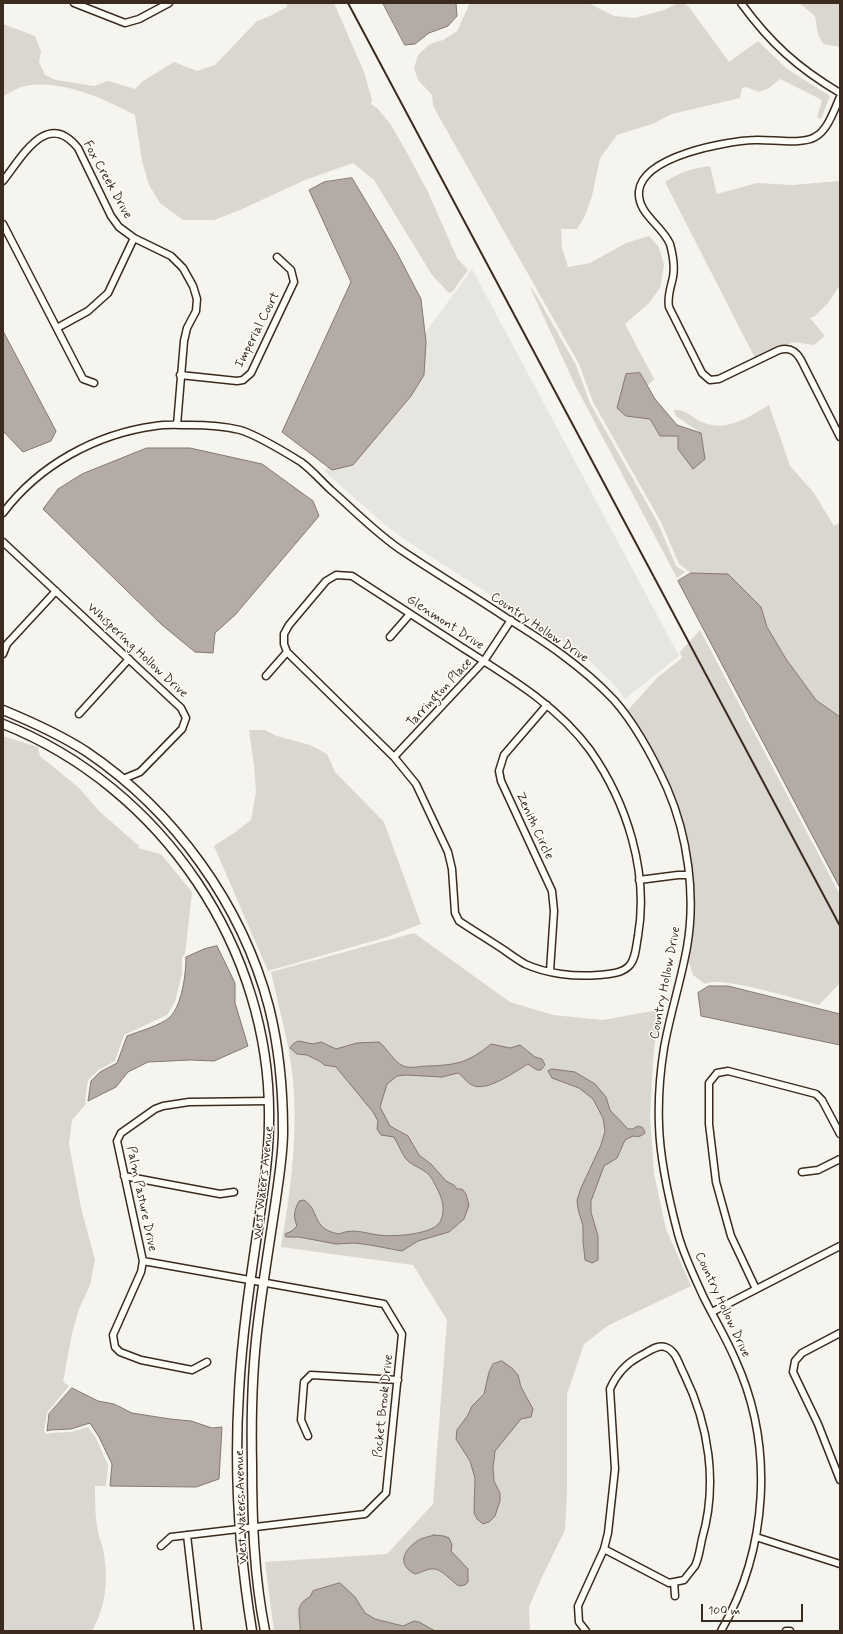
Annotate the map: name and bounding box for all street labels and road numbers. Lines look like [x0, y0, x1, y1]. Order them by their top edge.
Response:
street label: Fox Creek Drive [79, 138, 135, 222]
street label: Imperial Court [232, 289, 284, 371]
street label: Country Hollow Drive [487, 589, 591, 667]
street label: Glenmont Drive [403, 592, 487, 654]
street label: Whispering Hollow Drive [83, 600, 191, 702]
street label: Tarrington Place [404, 655, 476, 731]
street label: Zenith Circle [512, 790, 556, 862]
street label: Country Hollow Drive [647, 925, 685, 1041]
street label: West Waters Avenue [250, 1125, 278, 1241]
street label: Palm Pasture Drive [122, 1145, 160, 1253]
street label: Country Hollow Drive [691, 1250, 753, 1360]
street label: Pocket Brook Drive [371, 1353, 397, 1459]
street label: West Waters Avenue [232, 1449, 252, 1565]

